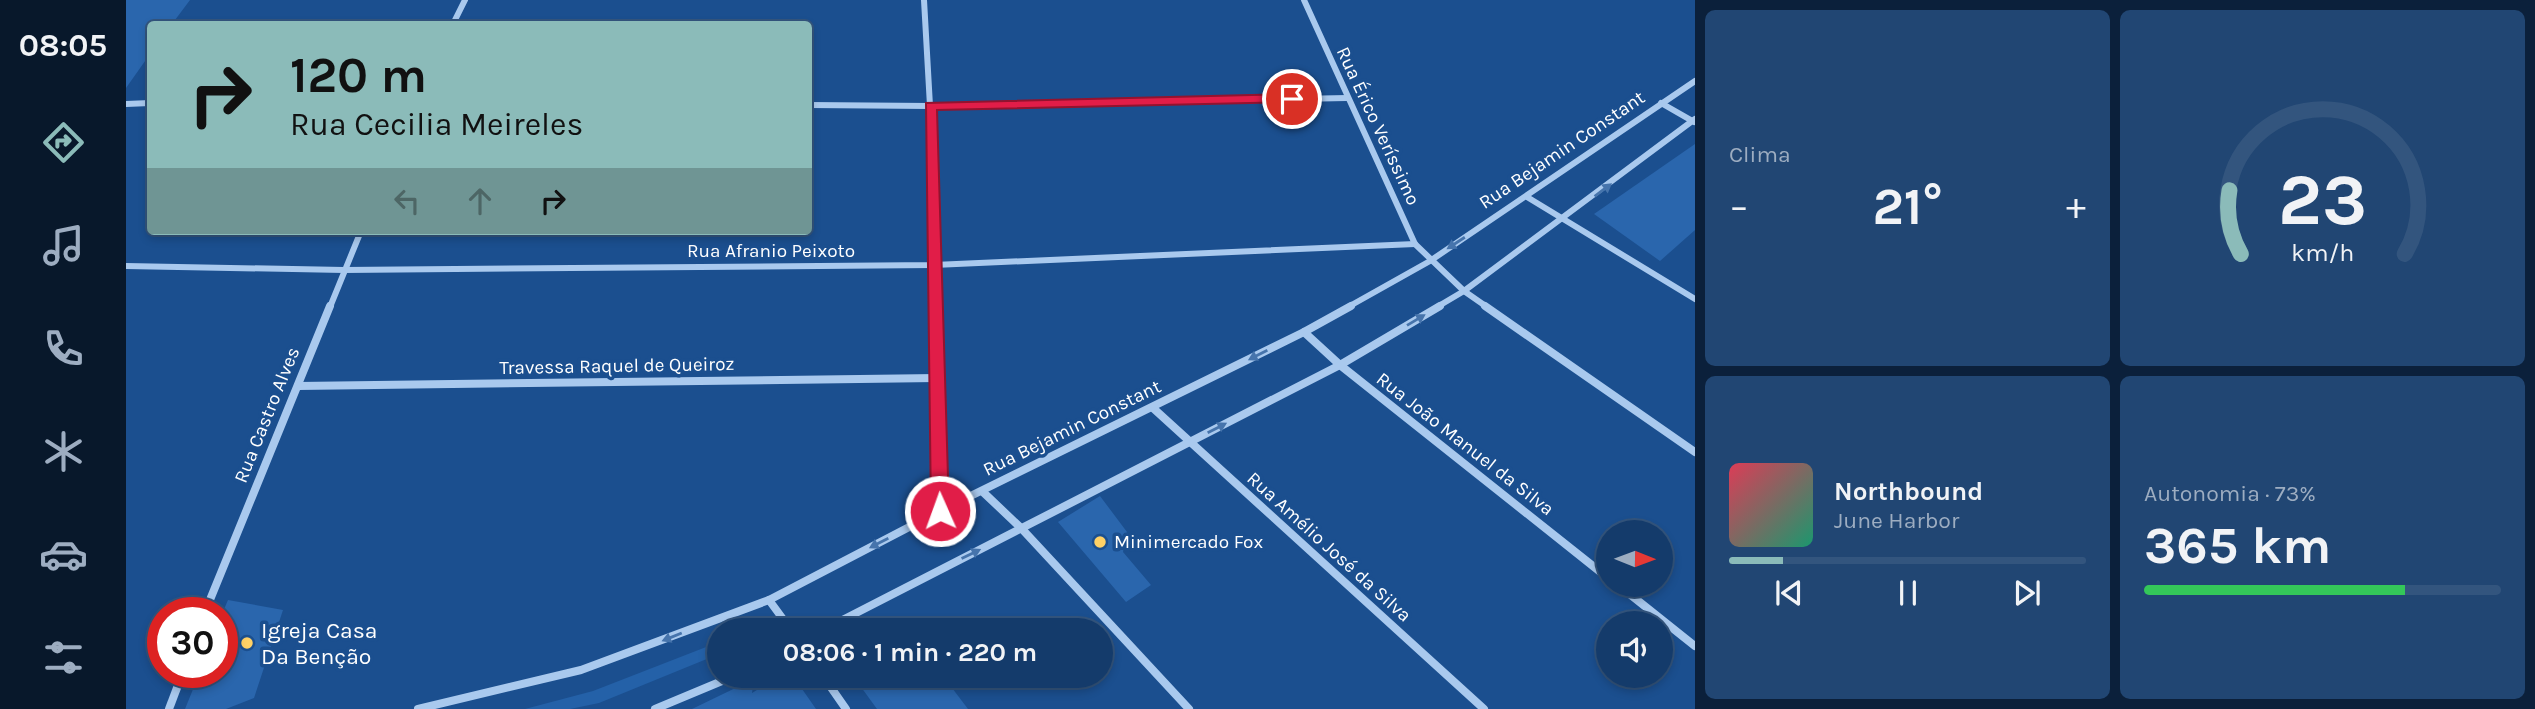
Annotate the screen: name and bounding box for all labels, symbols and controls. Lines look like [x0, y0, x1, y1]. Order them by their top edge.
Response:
text: 08:05 [19, 27, 107, 64]
street label: Rua Érico Veríssimo [1332, 43, 1425, 209]
text: 120 m [290, 47, 427, 104]
icon: right [175, 49, 266, 140]
pin [1262, 69, 1322, 129]
icon: arrive [1273, 80, 1311, 118]
street label: Rua Bejamin Constant [1475, 86, 1649, 214]
text: Rua Cecilia Meireles [290, 106, 583, 143]
icon: directions [39, 118, 88, 167]
text: Clima [1729, 141, 1791, 168]
text: 23 [2278, 157, 2367, 242]
text: 21° [1872, 176, 1943, 237]
icon: left [388, 182, 426, 220]
icon: ahead [461, 182, 499, 220]
icon: right [534, 182, 572, 220]
one-way arrow [1594, 183, 1612, 197]
text: − [1729, 184, 1749, 229]
text: + [2066, 184, 2086, 229]
icon: music [39, 221, 88, 270]
one-way arrow [1446, 237, 1466, 250]
text: km/h [2291, 238, 2354, 267]
street label: Rua Afranio Peixoto [687, 240, 855, 262]
one-way arrow [1407, 313, 1426, 326]
icon: phone [39, 324, 88, 373]
street label: Rua Castro Alves [230, 344, 304, 486]
one-way arrow [1248, 350, 1268, 361]
street label: Travessa Raquel de Queiroz [499, 353, 735, 379]
street label: Rua João Manuel da Silva [1372, 368, 1558, 520]
street label: Rua Bejamin Constant [979, 375, 1165, 481]
one-way arrow [1207, 423, 1227, 434]
icon: climate [39, 427, 88, 476]
street label: Rua Amélio José da Silva [1242, 467, 1416, 627]
position arrow [903, 474, 977, 548]
text: Northbound [1834, 476, 1983, 507]
text: Autonomia · 73% [2144, 480, 2316, 507]
text: June Harbor [1834, 507, 1959, 534]
text: 365 km [2144, 515, 2331, 576]
north arrow [1596, 520, 1673, 597]
map controls [1596, 520, 1673, 688]
icon: car [39, 530, 88, 579]
place label: Minimercado Fox [1114, 531, 1264, 553]
marker: Minimercado Fox [1092, 534, 1108, 550]
one-way arrow [869, 537, 888, 549]
one-way arrow [961, 549, 981, 560]
icon: previous [1770, 574, 1808, 612]
icon: pause [1889, 574, 1927, 612]
icon: next [2008, 574, 2046, 612]
speed limit sign: 30 [147, 597, 238, 688]
button: sound [1596, 611, 1673, 688]
place label: Igreja Casa Da Benção [261, 617, 377, 670]
one-way arrow [661, 631, 682, 642]
icon: filters [39, 633, 88, 682]
marker: Igreja Casa Da Benção [239, 635, 255, 651]
text: 08:06 · 1 min · 220 m [783, 637, 1037, 668]

